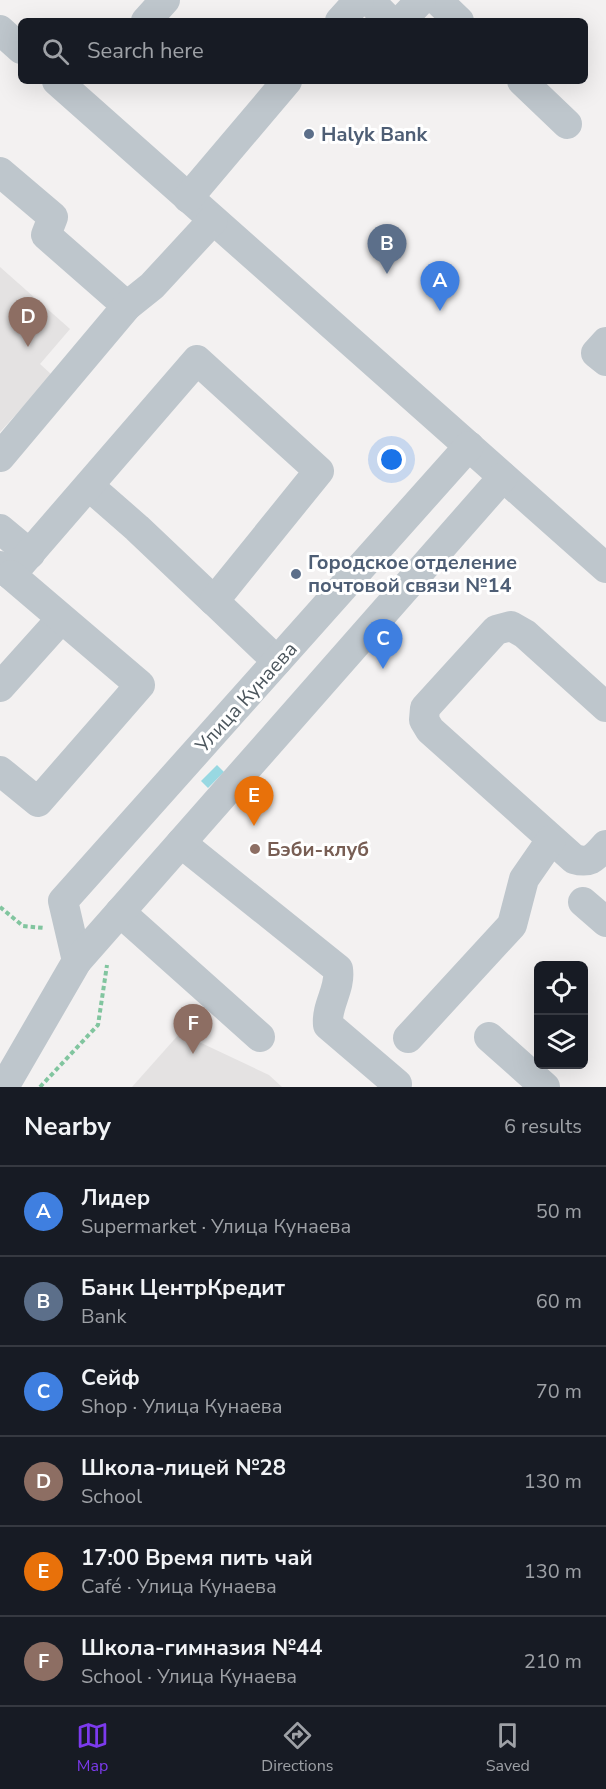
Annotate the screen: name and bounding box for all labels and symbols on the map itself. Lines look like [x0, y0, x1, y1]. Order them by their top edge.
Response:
place label: Halyk Bank [321, 121, 429, 148]
marker: Halyk Bank [302, 127, 316, 141]
pin: B [368, 224, 406, 274]
pin: A [420, 262, 460, 311]
pin: D [9, 298, 48, 347]
your location [377, 445, 406, 474]
place label: Городское отделение почтовой связи №14 [308, 549, 517, 599]
marker: Городское отделение почтовой связи №14 [289, 567, 303, 581]
pin: C [364, 620, 403, 669]
street label: Улица Кунаева [189, 636, 303, 759]
pin: E [234, 776, 274, 826]
place label: Бэби-клуб [267, 836, 369, 863]
marker: Бэби-клуб [248, 842, 262, 856]
pin: F [174, 1004, 212, 1054]

